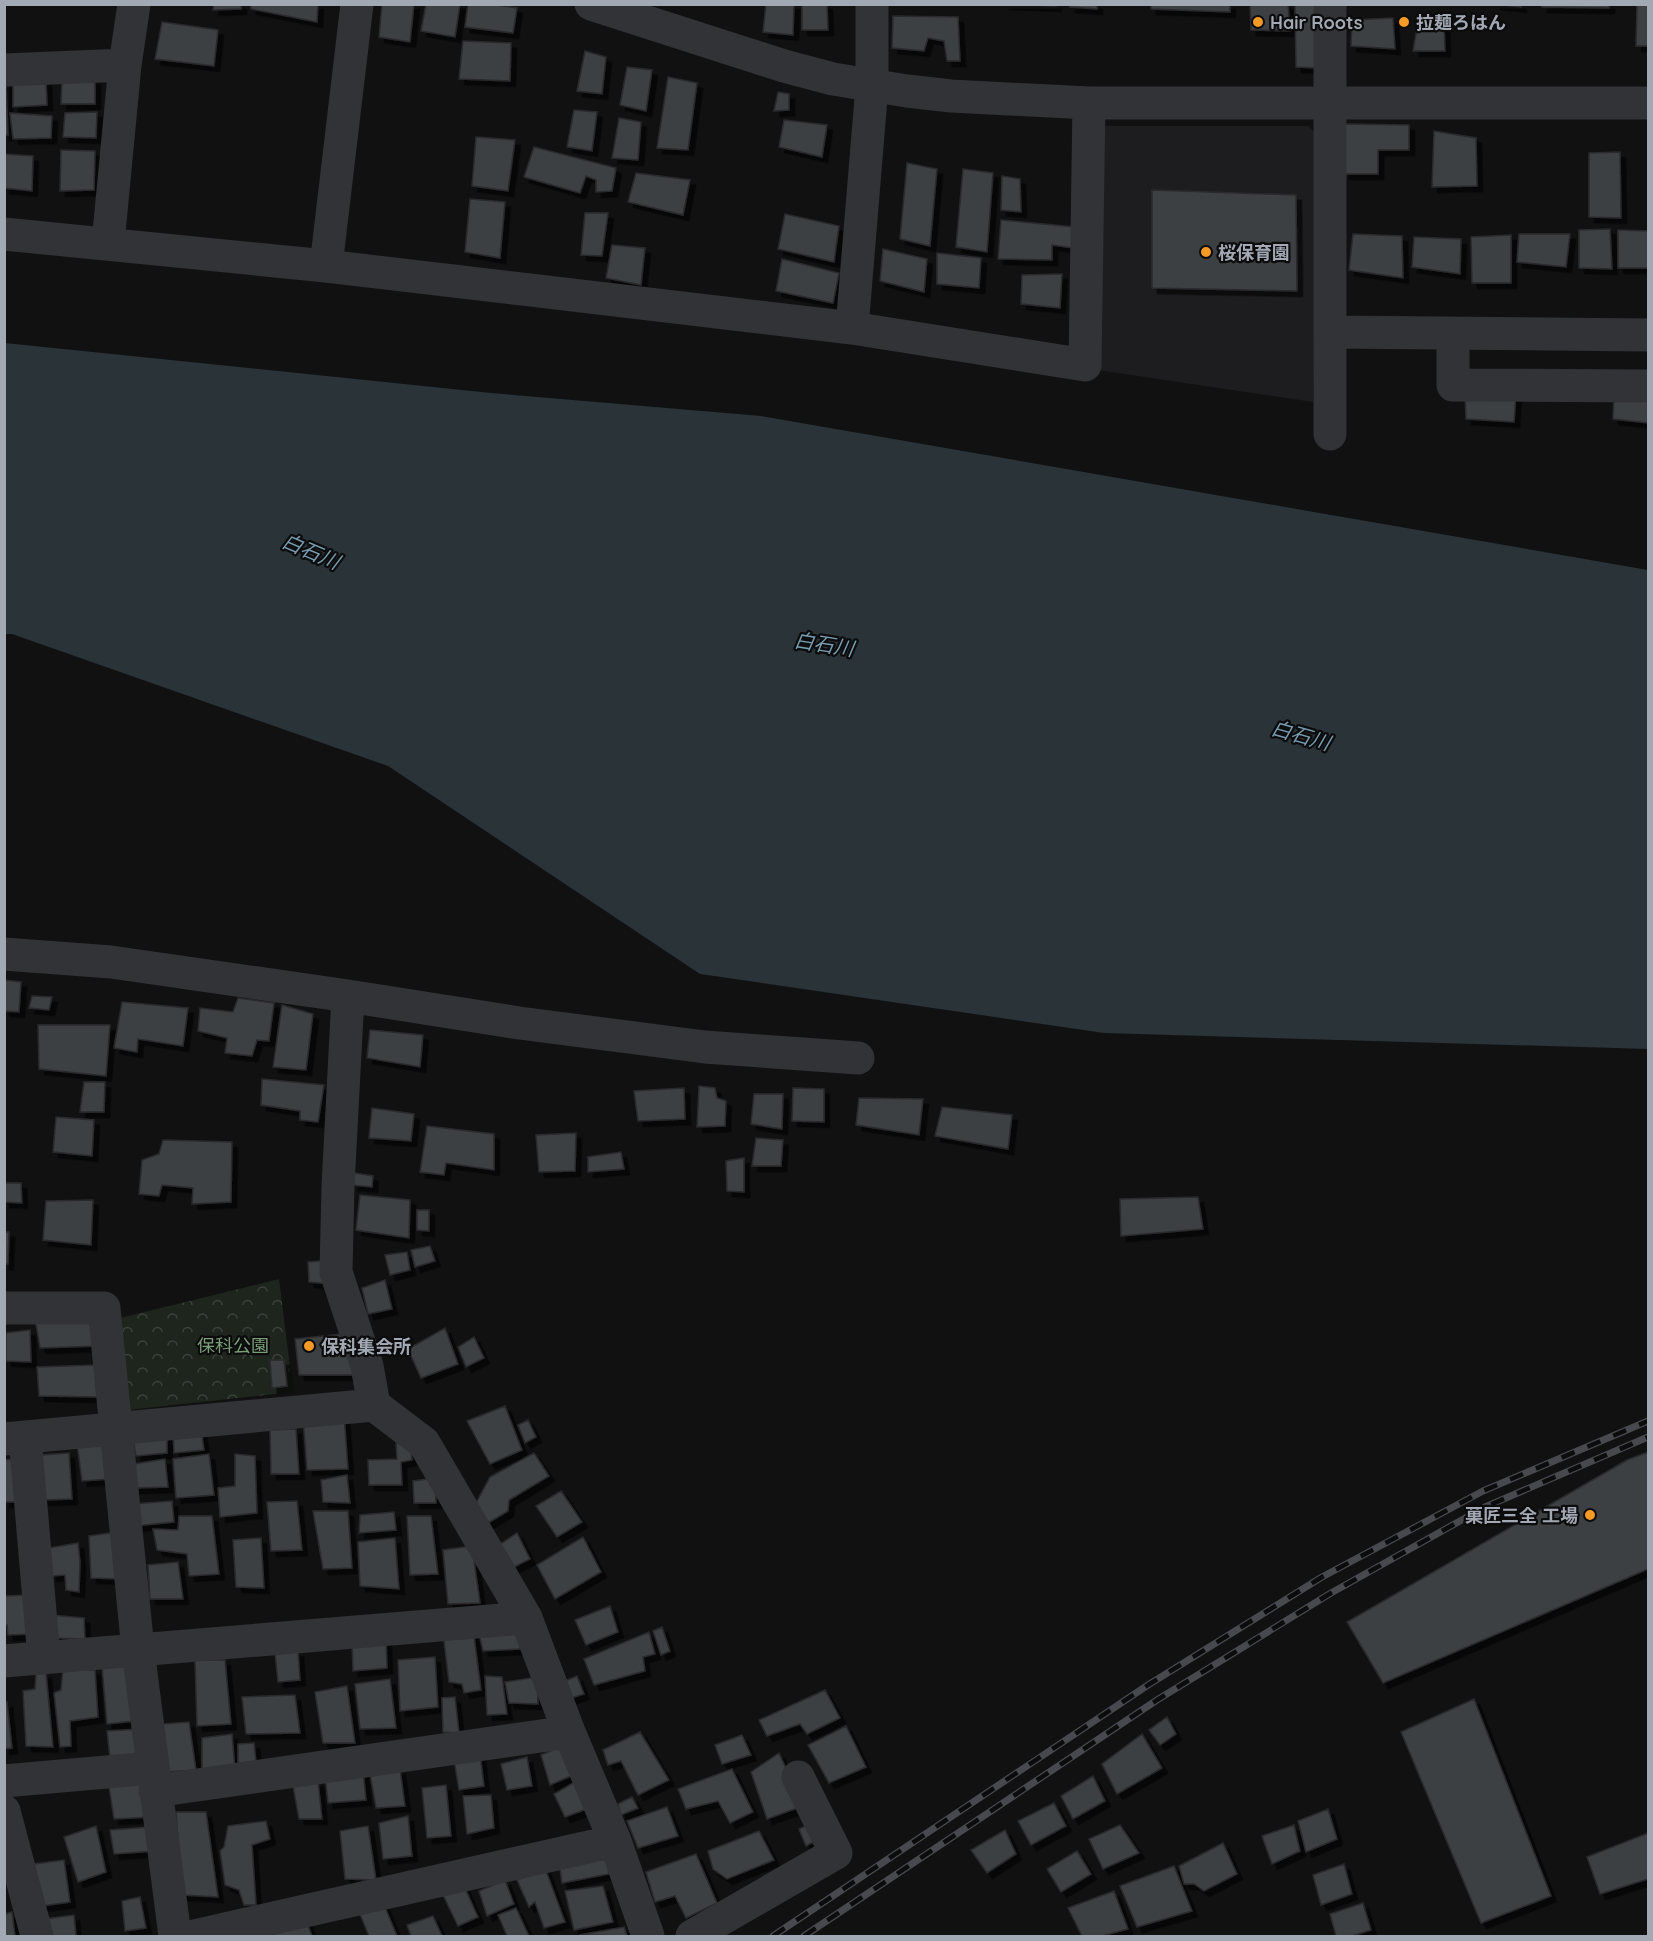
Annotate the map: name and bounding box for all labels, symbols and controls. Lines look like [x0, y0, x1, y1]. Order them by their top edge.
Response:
place label: Hair Roots [1270, 11, 1363, 34]
place label: 拉麺ろはん [1416, 11, 1506, 34]
marker: Hair Roots [1251, 15, 1265, 29]
marker: 拉麺ろはん [1397, 15, 1411, 29]
place label: 桜保育園 [1218, 241, 1290, 264]
marker: 桜保育園 [1199, 245, 1213, 259]
water label: 白石川 [279, 528, 345, 575]
water label: 白石川 [792, 627, 858, 661]
water label: 白石川 [1269, 715, 1335, 756]
park label: 保科公園 [197, 1334, 269, 1357]
place label: 保科集会所 [321, 1335, 411, 1358]
marker: 保科集会所 [302, 1339, 316, 1353]
place label: 菓匠三全 工場 [1465, 1504, 1578, 1527]
marker: 菓匠三全 工場 [1583, 1508, 1597, 1522]

